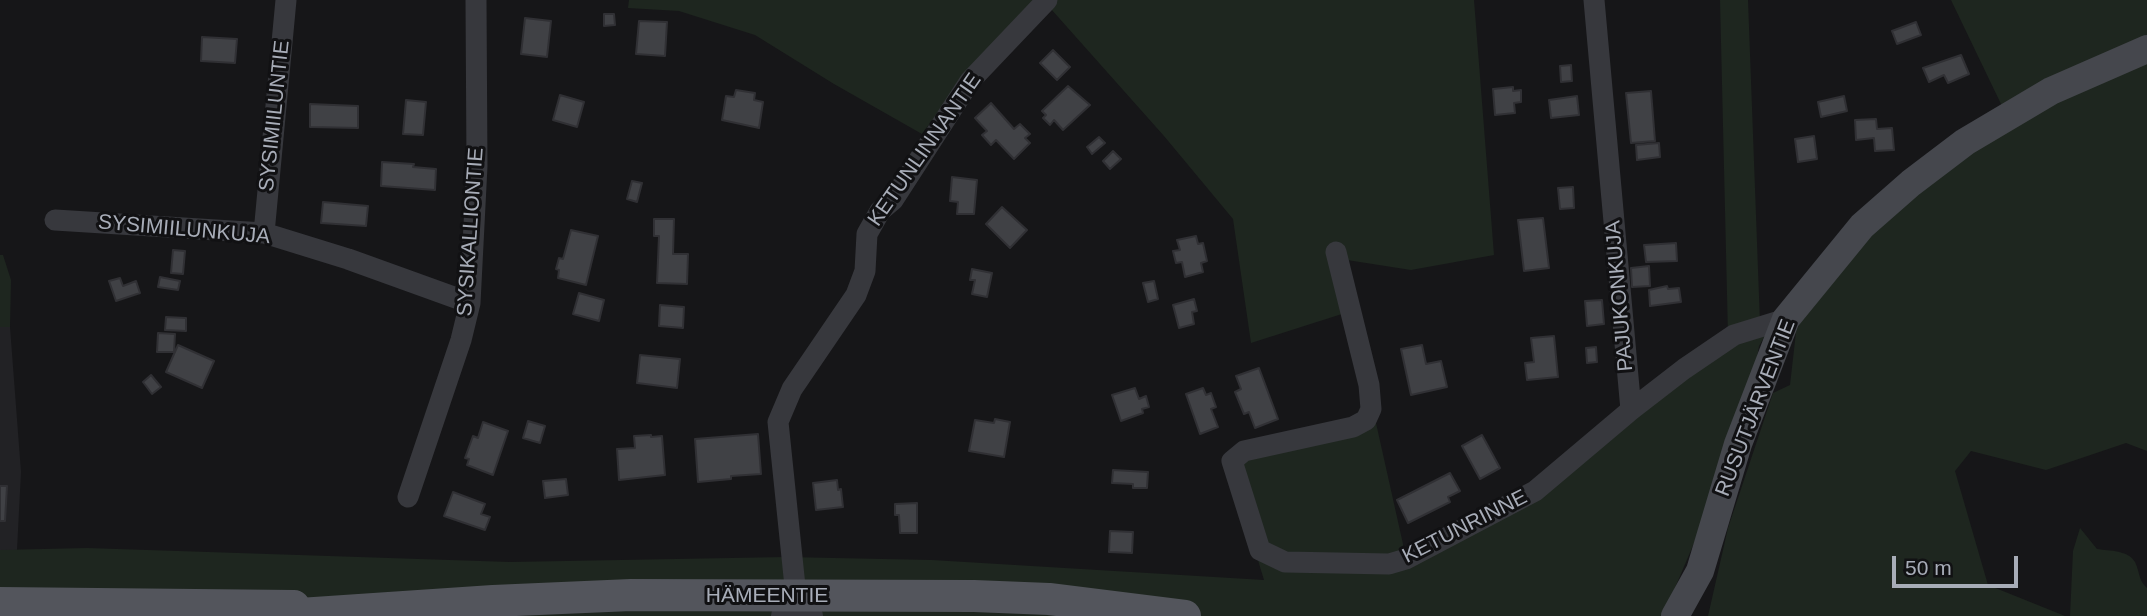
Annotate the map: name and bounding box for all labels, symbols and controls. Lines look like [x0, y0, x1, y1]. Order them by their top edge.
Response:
street label: SYSIMIILUNTIE [255, 39, 295, 193]
street label: KETUNLINNANTIE [863, 69, 987, 231]
street label: SYSIKALLIONTIE [453, 147, 489, 317]
street label: SYSIMIILUNKUJA [97, 210, 271, 250]
street label: PAJUKONKUJA [1601, 220, 1639, 372]
street label: RUSUTJÄRVENTIE [1711, 316, 1801, 500]
street label: KETUNRINNE [1398, 485, 1532, 569]
scale bar [1895, 542, 2021, 586]
text: 50 m [1905, 556, 1952, 579]
street label: HÄMEENTIE [706, 583, 828, 609]

